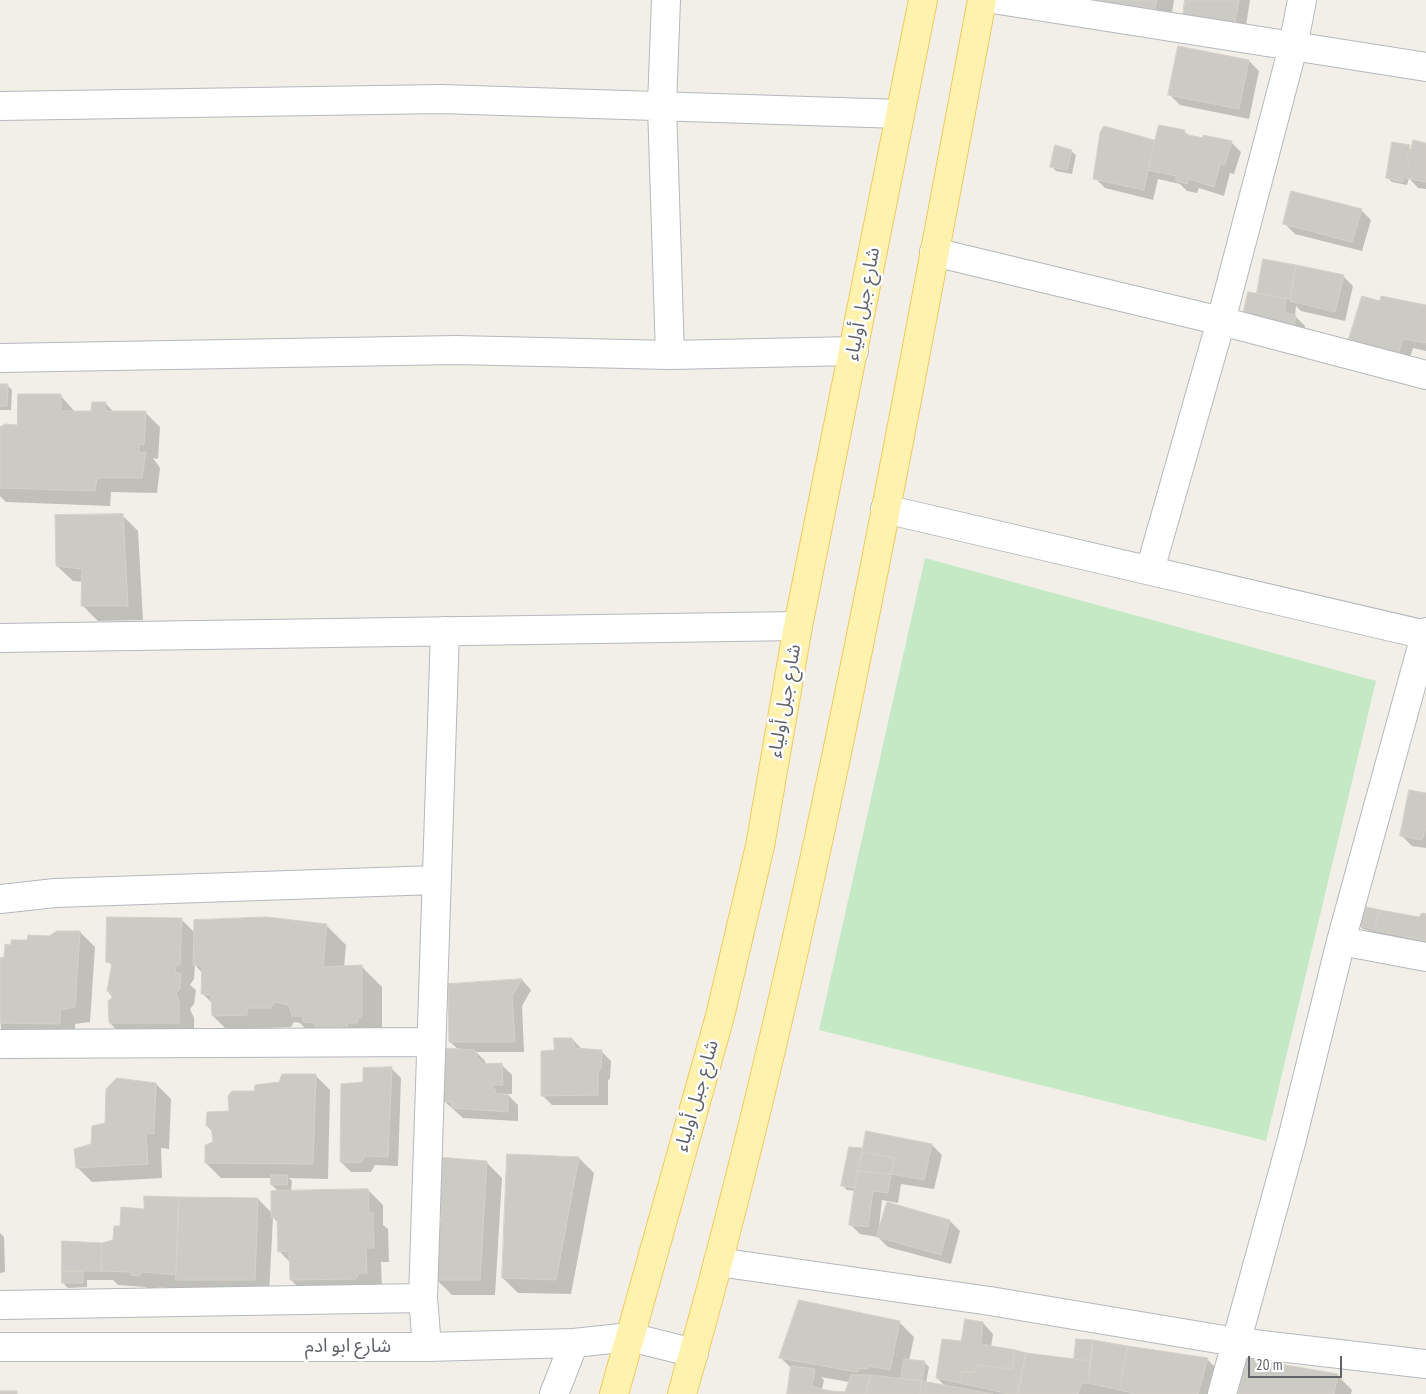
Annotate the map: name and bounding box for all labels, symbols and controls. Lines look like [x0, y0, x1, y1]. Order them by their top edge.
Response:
street label: شارع جبل أولياء [841, 245, 885, 363]
street label: شارع جبل أولياء [764, 642, 806, 760]
street label: شارع جبل أولياء [670, 1038, 724, 1154]
street label: شارع ابو ادم [305, 1336, 391, 1358]
scale bar [1251, 1346, 1345, 1378]
text: 20 m [1256, 1355, 1282, 1374]

